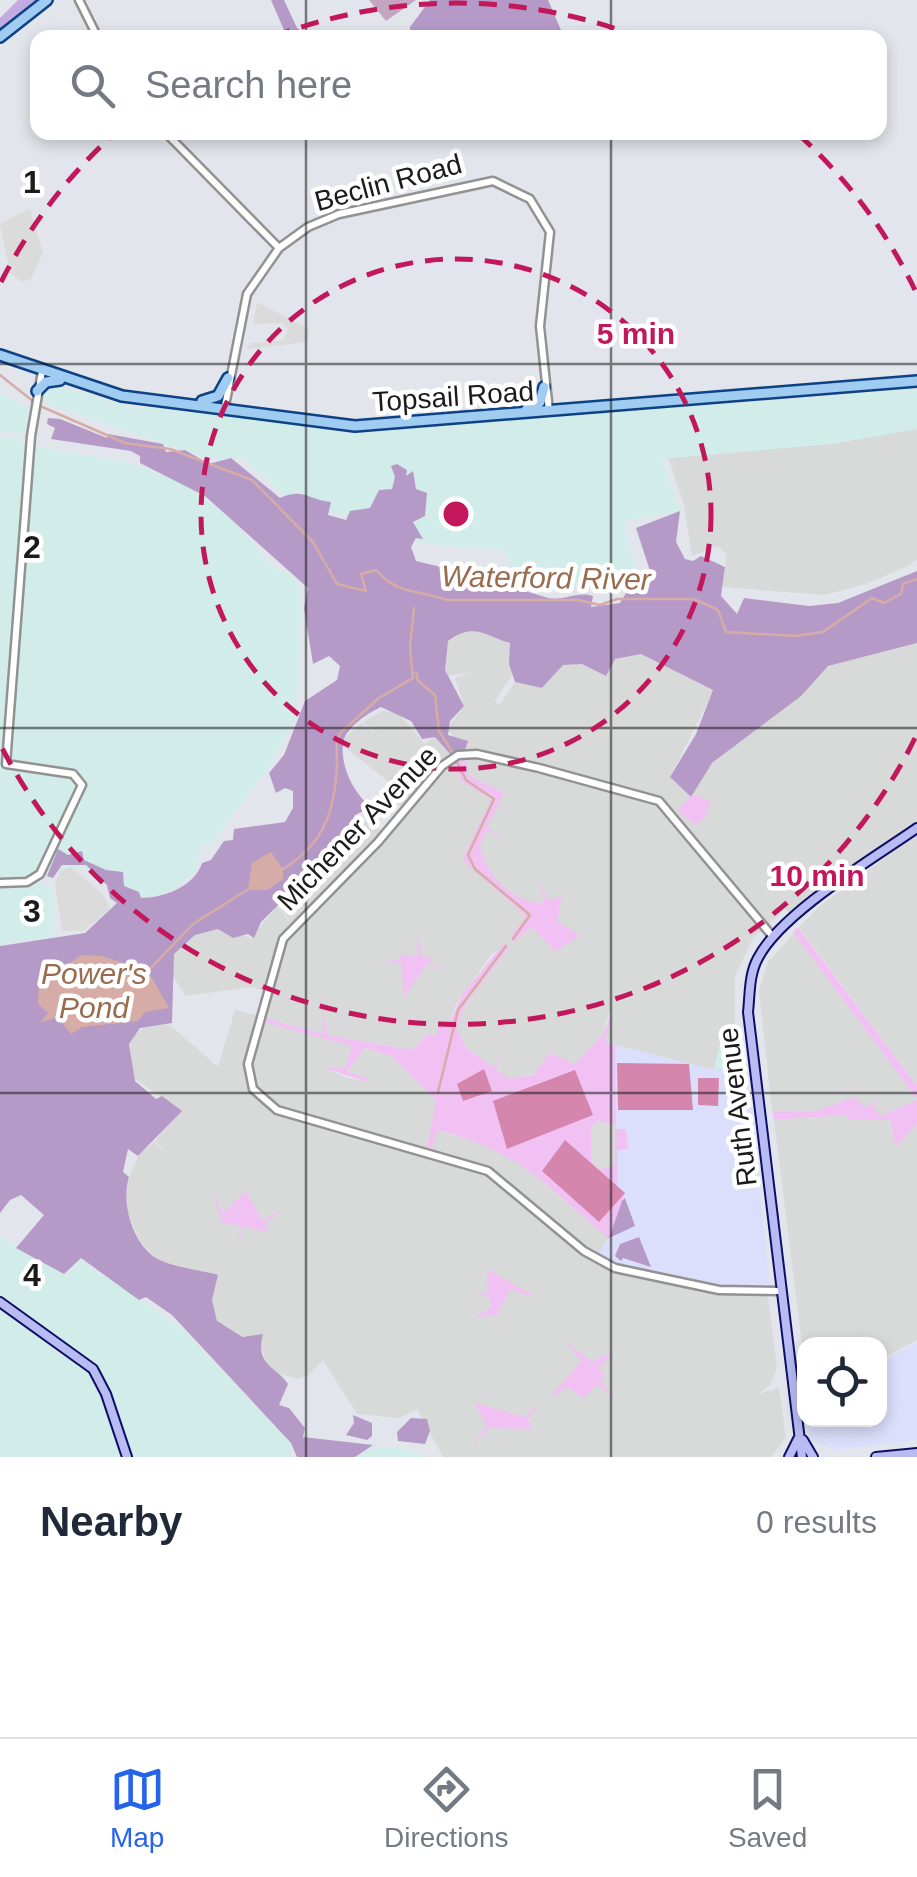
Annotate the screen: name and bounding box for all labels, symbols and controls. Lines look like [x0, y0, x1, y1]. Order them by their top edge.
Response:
search box [30, 30, 887, 140]
icon: search [65, 58, 120, 113]
text: Search here [145, 64, 352, 106]
street label: Beclin Road [311, 148, 465, 217]
text: 1 [23, 164, 41, 200]
text: 5 min [597, 317, 675, 350]
street label: Topsail Road [371, 375, 535, 418]
centre of rings [438, 496, 474, 532]
text: 2 [23, 529, 41, 565]
water label: Waterford River [441, 559, 652, 596]
street label: Michener Avenue [271, 740, 443, 917]
text: 10 min [769, 859, 865, 892]
text: 3 [23, 893, 41, 929]
water label: Power's Pond [41, 957, 147, 1024]
street label: Ruth Avenue [712, 1026, 763, 1188]
text: 4 [23, 1257, 41, 1293]
map controls [797, 1337, 887, 1427]
button: locate [797, 1337, 887, 1427]
text: Nearby [40, 1498, 182, 1545]
text: 0 results [756, 1504, 877, 1540]
tab: Map [110, 1762, 165, 1854]
tab: Directions [384, 1762, 509, 1854]
tab: Saved [728, 1762, 807, 1854]

